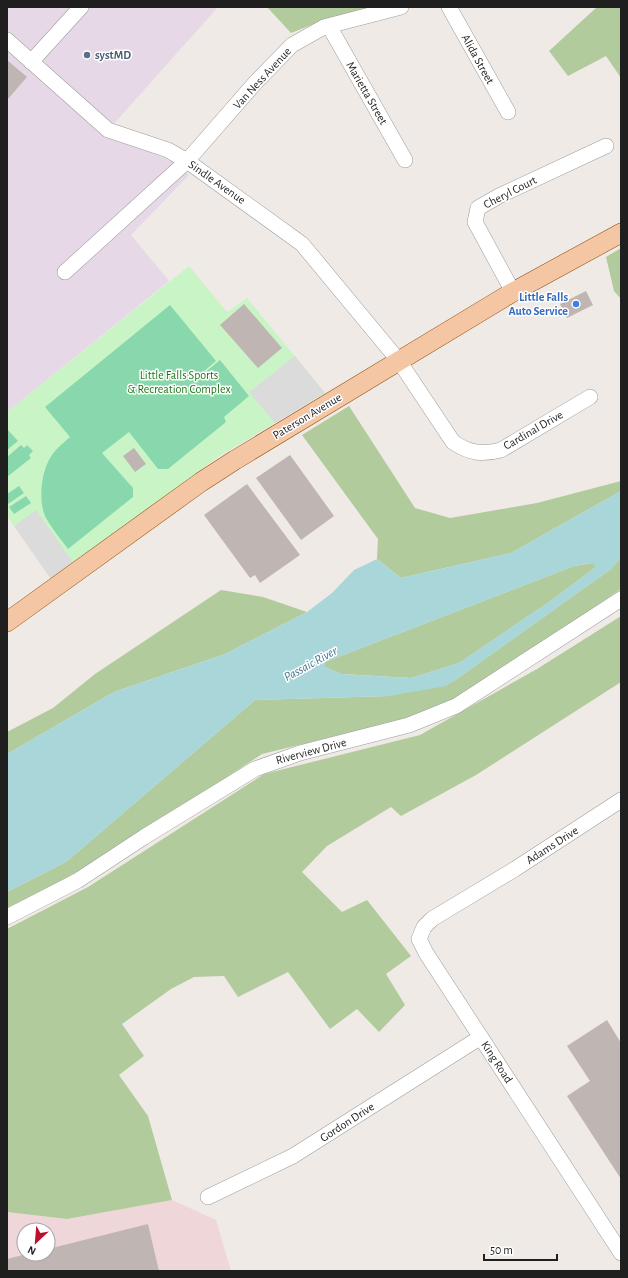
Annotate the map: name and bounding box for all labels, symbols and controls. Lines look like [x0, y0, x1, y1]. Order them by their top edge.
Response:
street label: Alida Street [459, 32, 497, 86]
street label: Van Ness Avenue [231, 45, 293, 111]
place label: systMD [95, 49, 131, 62]
marker: systMD [82, 50, 92, 60]
street label: Marietta Street [344, 59, 390, 127]
street label: Sindle Avenue [186, 158, 248, 206]
street label: Cheryl Court [482, 173, 539, 211]
place label: Little Falls Auto Service [509, 291, 568, 317]
marker: Little Falls Auto Service [571, 299, 581, 309]
park label: Little Falls Sports & Recreation Complex [127, 369, 231, 395]
street label: Paterson Avenue [271, 391, 343, 441]
street label: Cardinal Drive [501, 408, 565, 452]
water label: Passaic River [282, 644, 340, 684]
street label: Riverview Drive [274, 736, 348, 766]
street label: Adams Drive [524, 824, 580, 866]
street label: King Road [479, 1039, 515, 1085]
street label: Gordon Drive [318, 1100, 376, 1144]
north arrow [16, 1222, 56, 1262]
scale bar [484, 1236, 557, 1262]
text: N [26, 1244, 38, 1257]
text: 50 m [490, 1244, 513, 1256]

